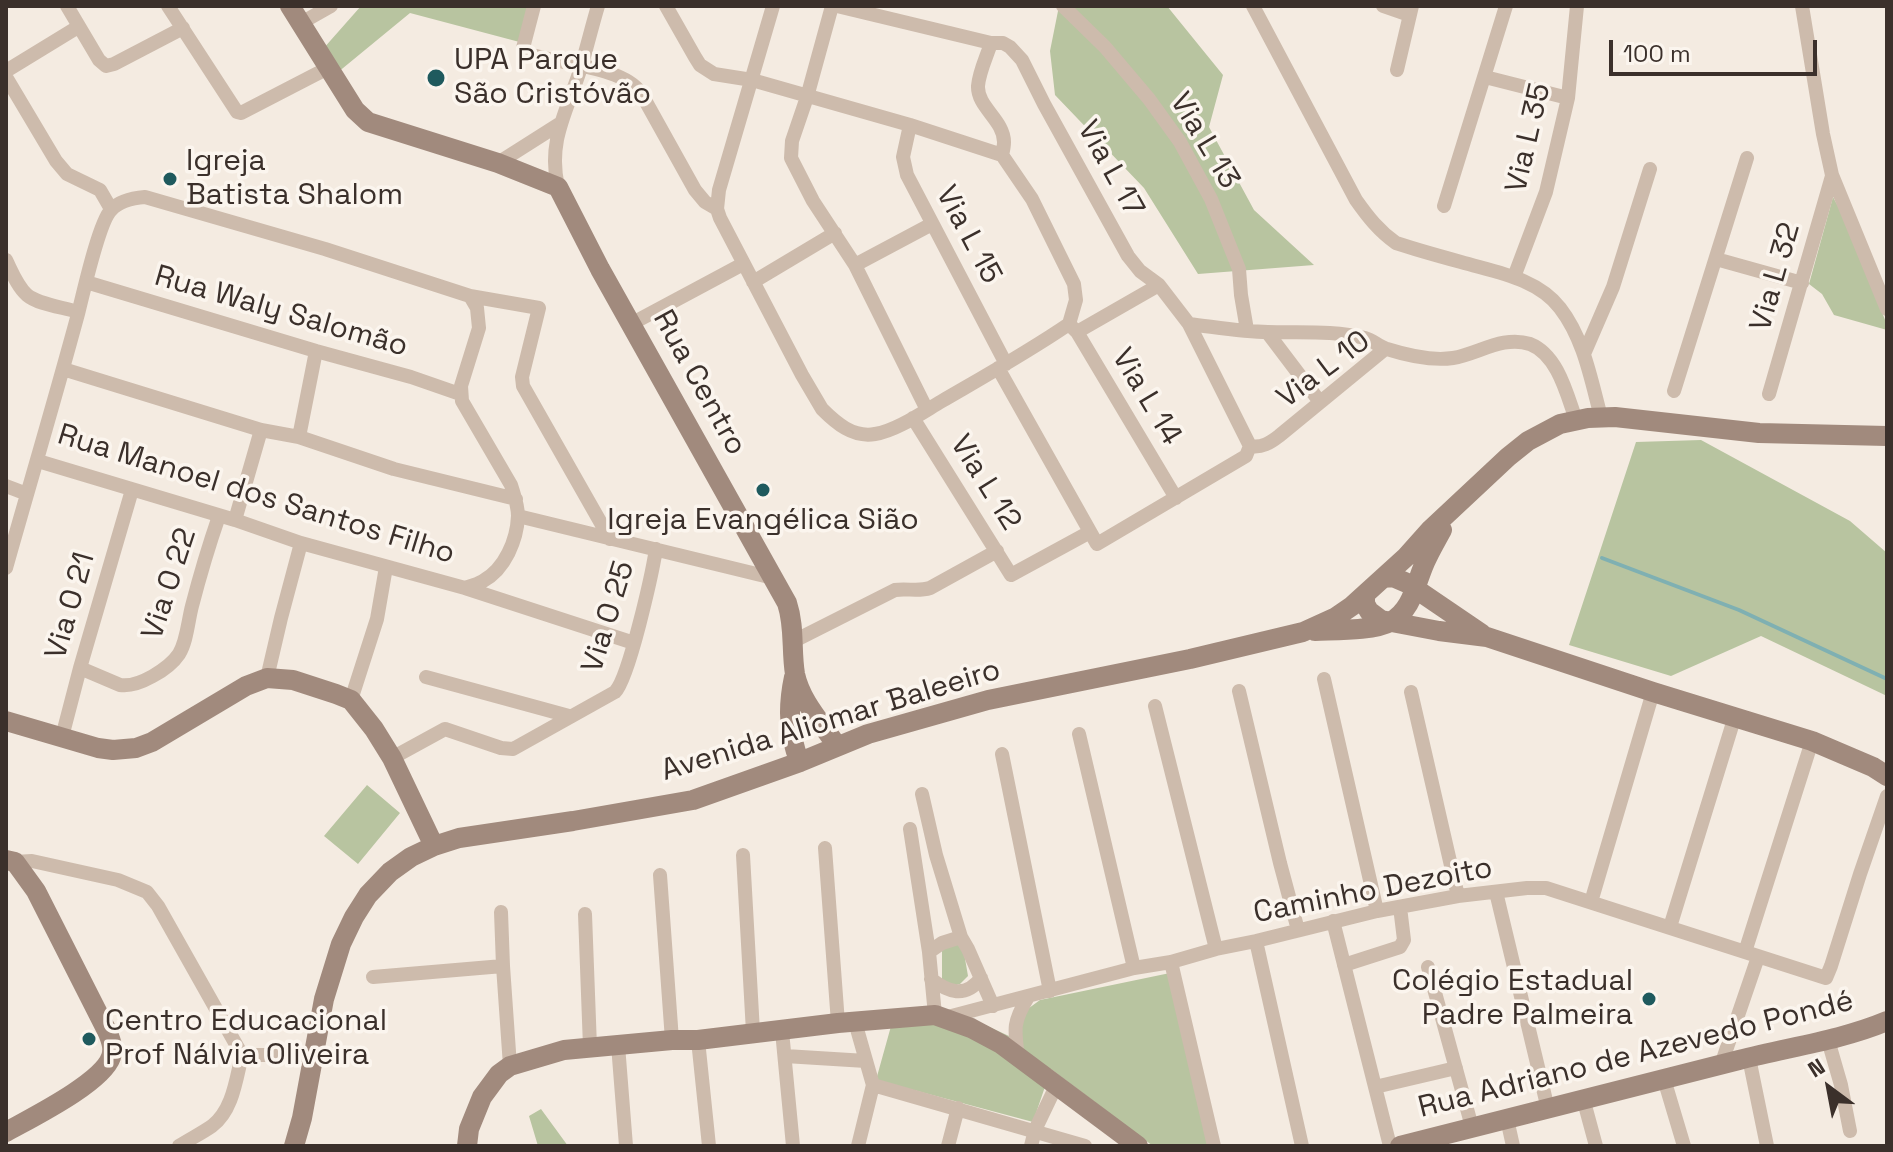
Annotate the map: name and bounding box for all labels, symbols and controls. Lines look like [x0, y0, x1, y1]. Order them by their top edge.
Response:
scale bar [1613, 24, 1821, 74]
text: 100 m [1623, 38, 1691, 69]
place label: UPA Parque São Cristóvão [454, 43, 651, 114]
marker: UPA Parque São Cristóvão [425, 67, 447, 89]
street label: Via L 35 [1499, 80, 1559, 196]
street label: Via L 13 [1161, 86, 1247, 196]
street label: Via L 17 [1069, 115, 1151, 223]
place label: Igreja Batista Shalom [186, 144, 403, 214]
marker: Igreja Batista Shalom [161, 170, 179, 188]
street label: Via L 15 [927, 180, 1009, 290]
street label: Via L 32 [1743, 219, 1809, 335]
street label: Rua Waly Salomão [150, 259, 412, 365]
street label: Rua Centro [644, 304, 754, 462]
street label: Via L 10 [1271, 324, 1377, 416]
street label: Via L 14 [1103, 342, 1189, 452]
street label: Rua Manoel dos Santos Filho [53, 417, 459, 573]
street label: Via L 12 [942, 429, 1028, 537]
marker: Igreja Evangélica Sião [754, 481, 772, 499]
place label: Igreja Evangélica Sião [607, 503, 919, 539]
street label: Via O 22 [135, 524, 205, 644]
street label: Via O 21 [39, 549, 103, 663]
street label: Via O 25 [575, 557, 643, 677]
street label: Avenida Aliomar Baleeiro [657, 652, 1005, 790]
street label: Caminho Dezoito [1251, 850, 1495, 932]
place label: Colégio Estadual Padre Palmeira [1392, 964, 1633, 1034]
street label: Rua Adriano de Azevedo Pondé [1415, 983, 1857, 1127]
marker: Colégio Estadual Padre Palmeira [1640, 990, 1658, 1008]
place label: Centro Educacional Prof Nálvia Oliveira [105, 1004, 387, 1074]
marker: Centro Educacional Prof Nálvia Oliveira [80, 1030, 98, 1048]
north arrow [1789, 1048, 1869, 1128]
text: N [1803, 1052, 1830, 1083]

